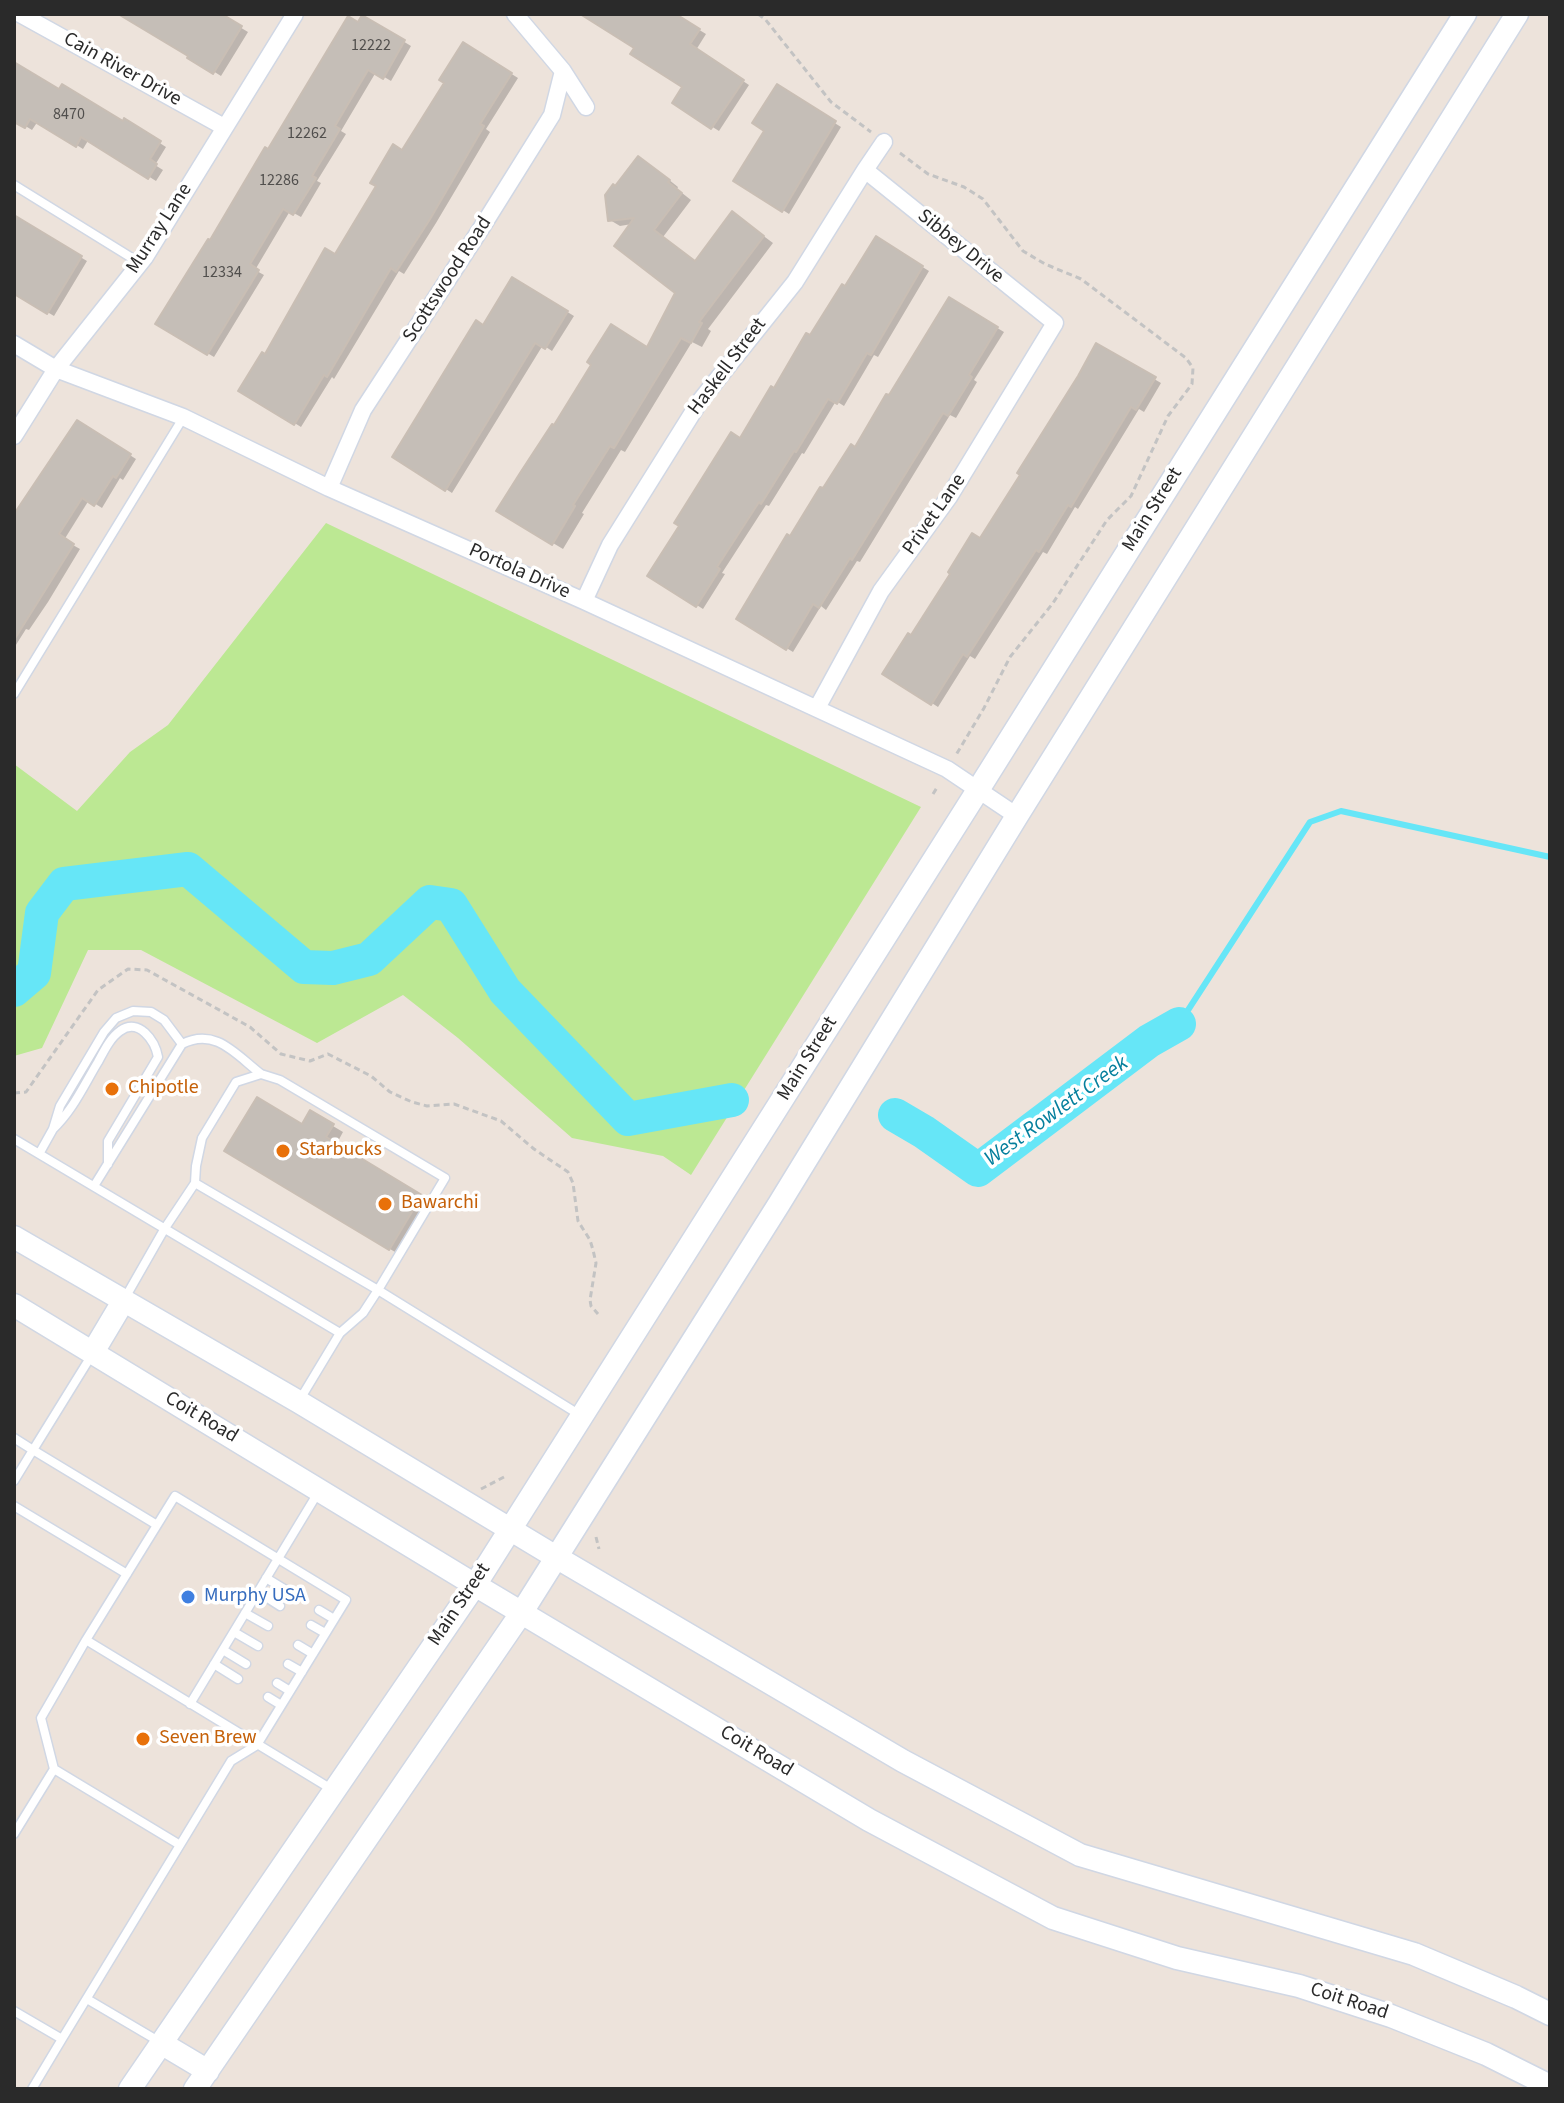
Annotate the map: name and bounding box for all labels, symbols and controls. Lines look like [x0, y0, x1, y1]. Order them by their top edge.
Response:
street label: Cain River Drive [59, 28, 185, 112]
house number: 12222 [351, 36, 391, 56]
house number: 8470 [53, 105, 85, 125]
house number: 12262 [287, 124, 327, 144]
house number: 12286 [259, 171, 299, 191]
street label: Murray Lane [122, 179, 198, 279]
street label: Sibbey Drive [912, 205, 1008, 289]
street label: Scottswood Road [398, 213, 498, 347]
house number: 12334 [202, 263, 242, 283]
street label: Haskell Street [684, 314, 772, 420]
street label: Main Street [1118, 464, 1188, 556]
street label: Privet Lane [898, 470, 972, 560]
street label: Portola Drive [465, 539, 573, 605]
street label: Main Street [773, 1013, 843, 1105]
water label: West Rowlett Creek [980, 1051, 1134, 1173]
place label: Chipotle [128, 1077, 199, 1101]
marker: Chipotle [103, 1080, 121, 1098]
place label: Starbucks [299, 1139, 382, 1163]
marker: Starbucks [274, 1142, 292, 1160]
place label: Bawarchi [401, 1192, 479, 1216]
marker: Bawarchi [376, 1195, 394, 1213]
street label: Coit Road [160, 1387, 242, 1449]
street label: Main Street [424, 1559, 496, 1651]
place label: Murphy USA [204, 1585, 306, 1609]
marker: Murphy USA [179, 1588, 197, 1606]
street label: Coit Road [715, 1721, 797, 1783]
place label: Seven Brew [159, 1727, 257, 1751]
marker: Seven Brew [134, 1730, 152, 1748]
street label: Coit Road [1307, 1978, 1391, 2026]

